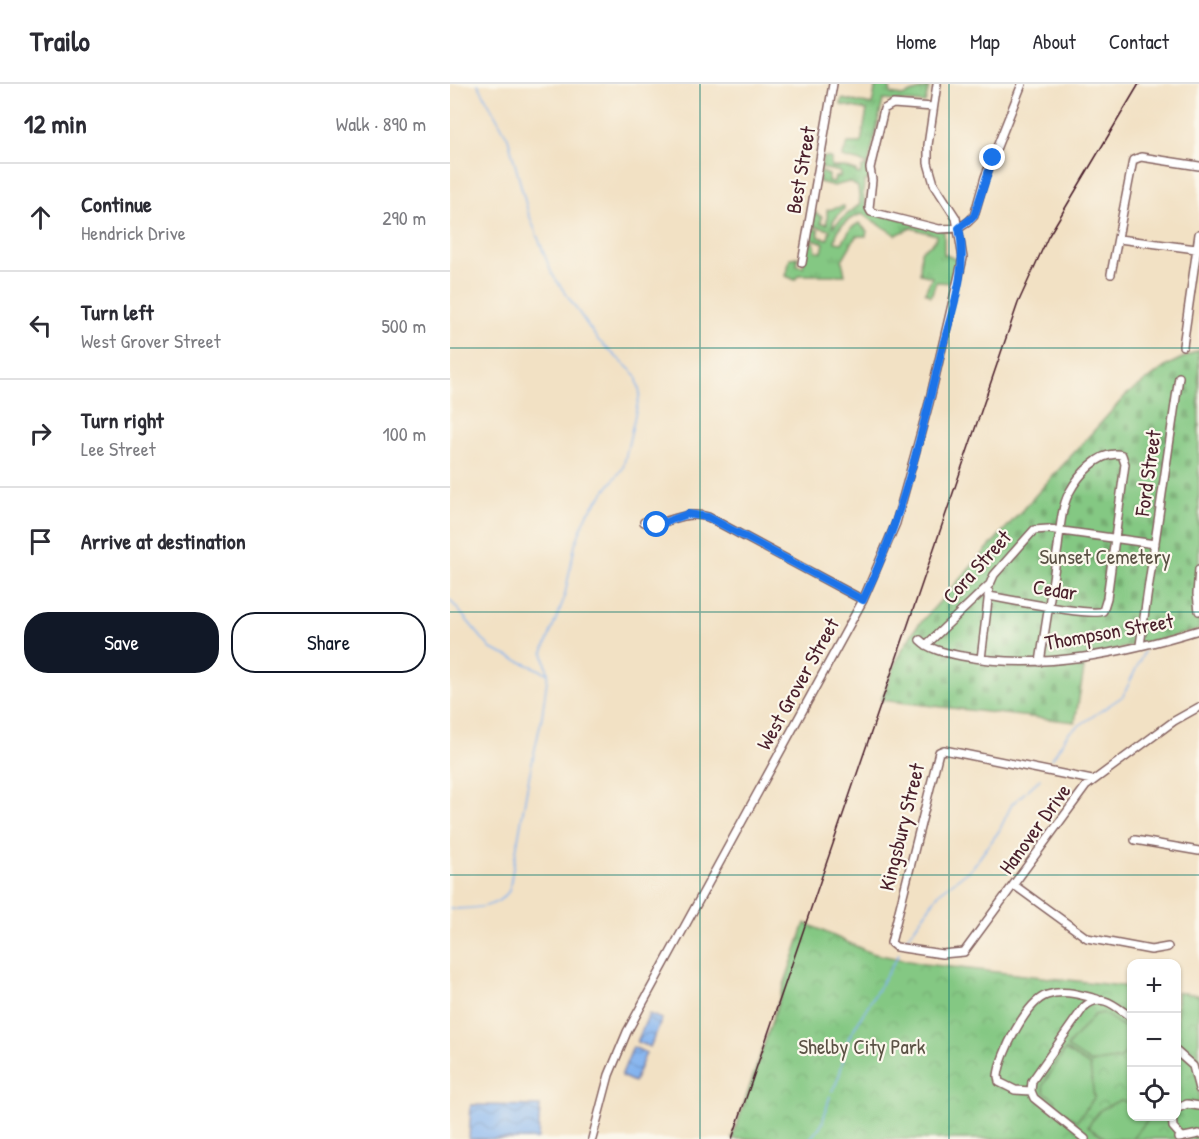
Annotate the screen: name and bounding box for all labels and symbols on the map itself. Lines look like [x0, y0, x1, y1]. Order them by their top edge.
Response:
street label: Best Street [779, 123, 823, 216]
route end [979, 144, 1005, 170]
street label: Ford Street [1127, 427, 1168, 519]
route start [643, 511, 669, 537]
street label: Cora Street [936, 523, 1018, 610]
park label: Sunset Cemetery [1039, 542, 1171, 571]
street label: Cedar [1031, 572, 1079, 607]
street label: Thompson Street [1042, 606, 1176, 657]
street label: West Grover Street [749, 612, 846, 755]
street label: Kingsbury Street [872, 759, 932, 894]
street label: Hanover Drive [992, 778, 1077, 880]
park label: Shelby City Park [798, 1032, 926, 1061]

